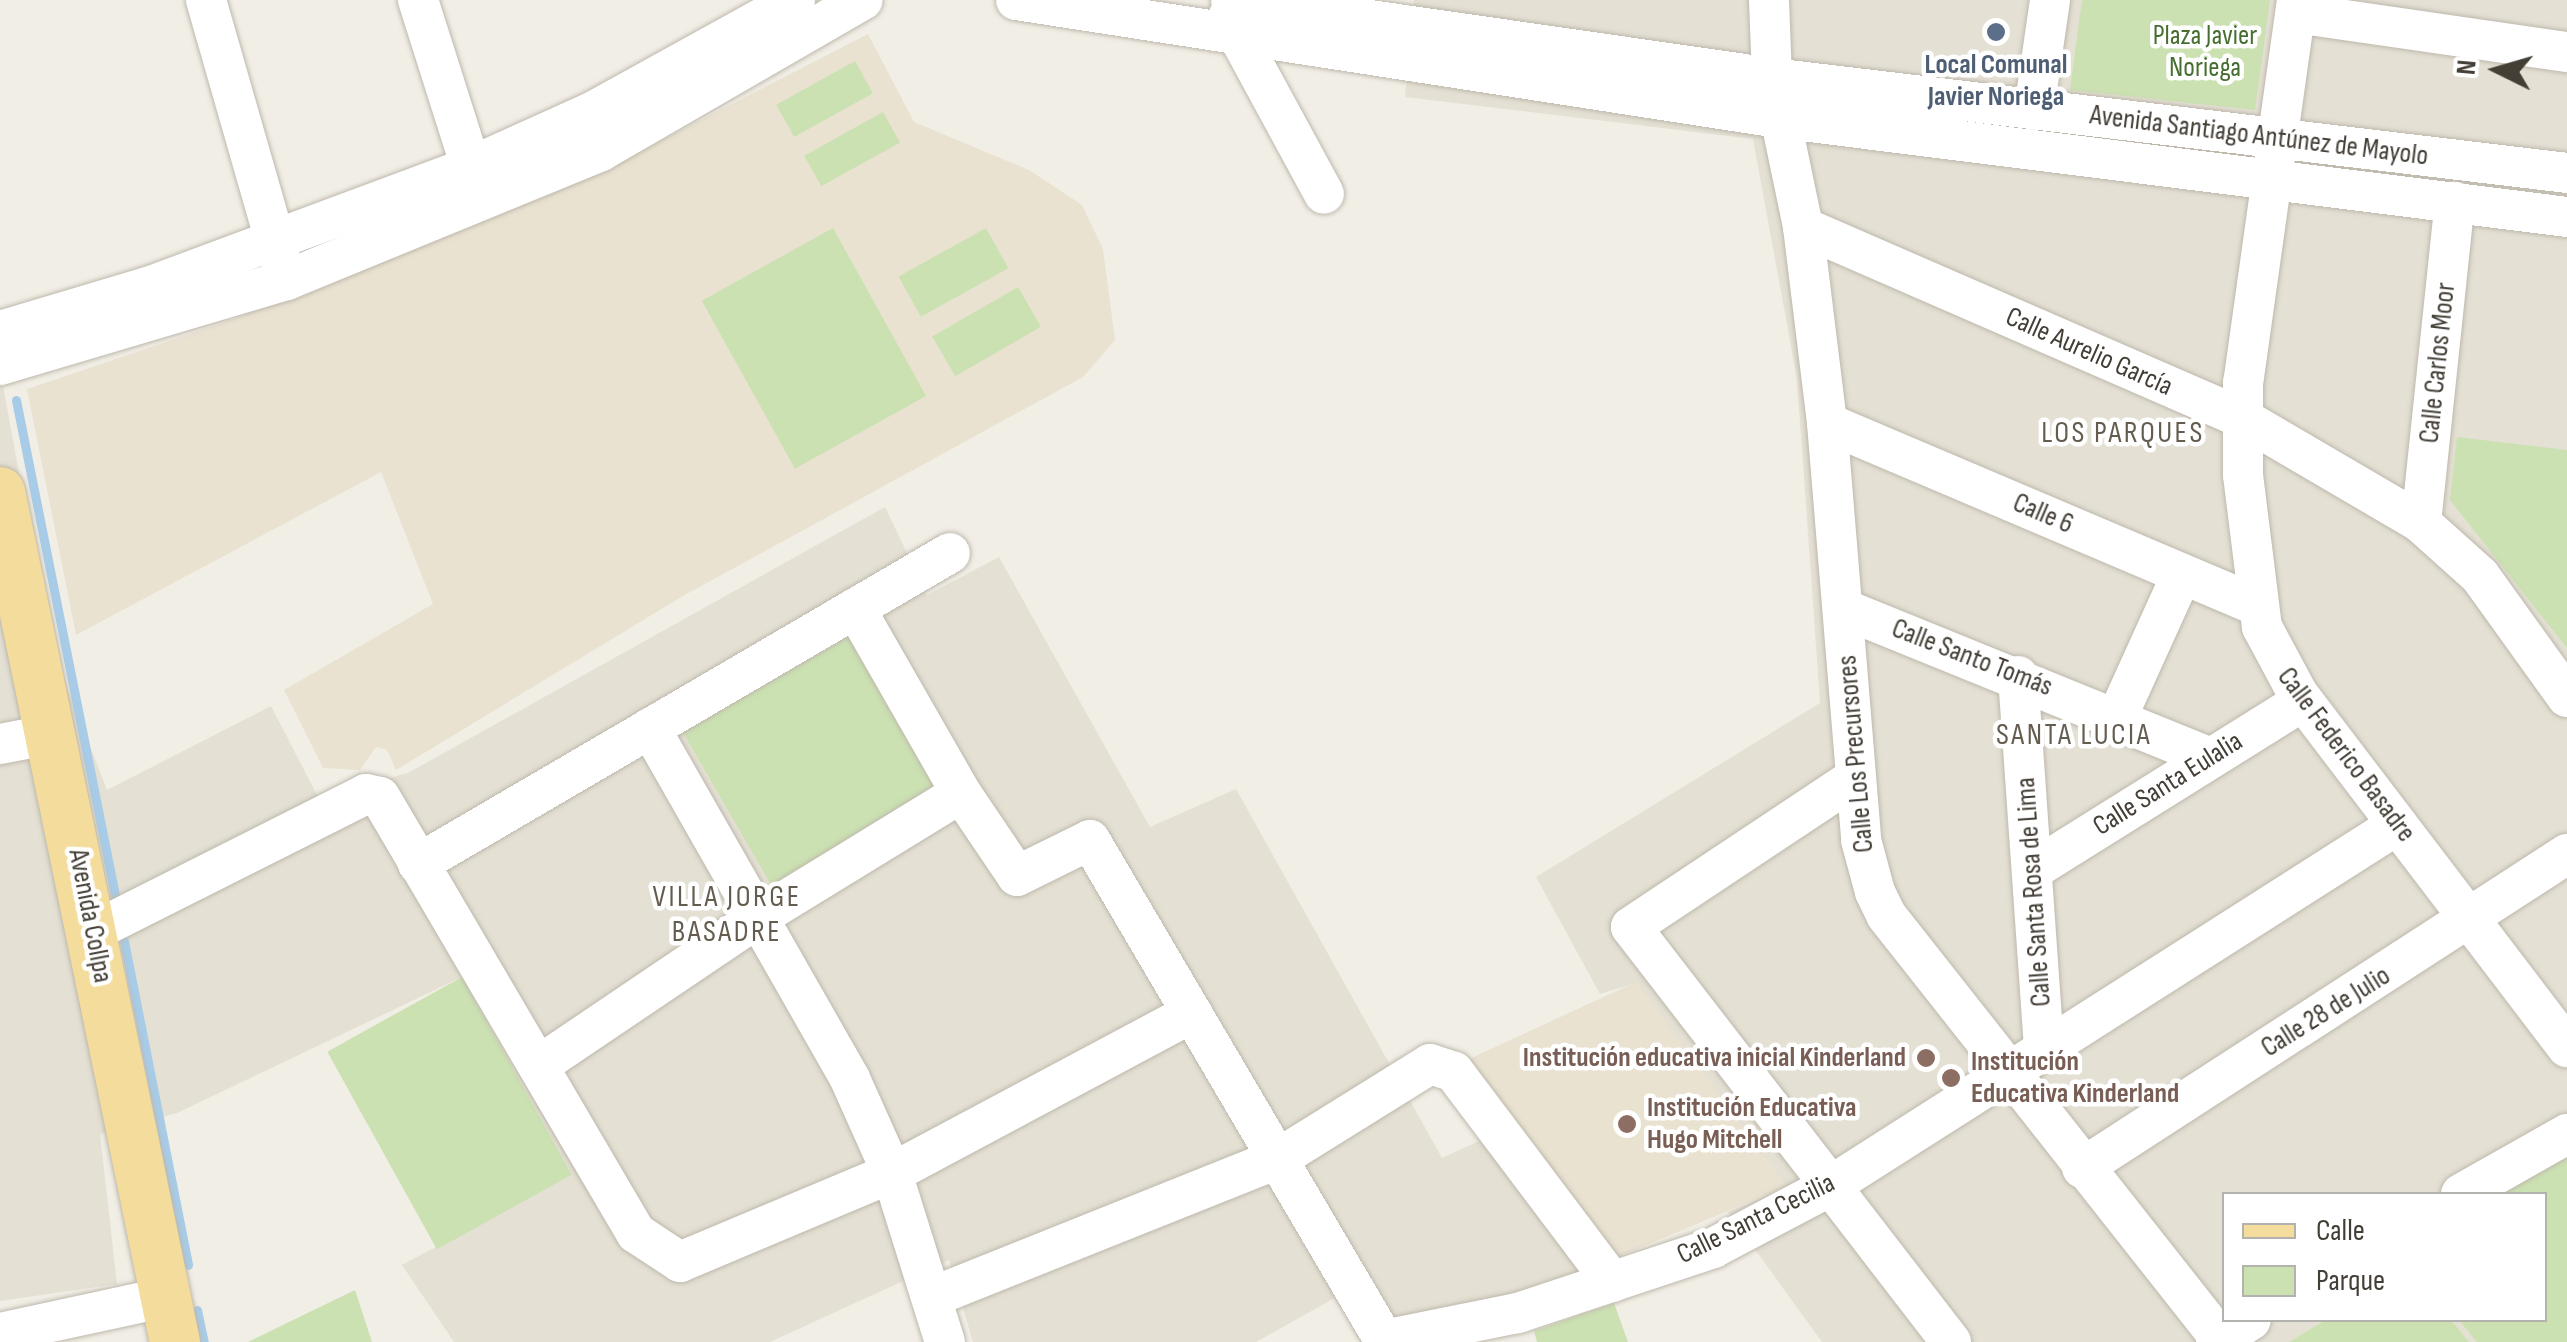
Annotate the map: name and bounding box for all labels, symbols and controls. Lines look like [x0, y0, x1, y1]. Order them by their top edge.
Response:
park label: Plaza Javier Noriega [2153, 19, 2257, 85]
north arrow [2447, 20, 2547, 120]
marker: Local Comunal Javier Noriega [1985, 21, 2007, 43]
place label: Local Comunal Javier Noriega [1925, 48, 2067, 114]
text: N [2450, 58, 2484, 76]
street label: Avenida Santiago Antúnez de Mayolo [2088, 99, 2430, 173]
street label: Calle Carlos Moor [2413, 281, 2463, 445]
street label: Calle Aurelio García [2000, 300, 2178, 404]
district label: LOS PARQUES [2041, 415, 2205, 451]
street label: Calle 6 [2008, 486, 2078, 542]
street label: Calle Santo Tomás [1887, 612, 2057, 704]
street label: Calle Los Precursores [1831, 654, 1881, 854]
street label: Calle Federico Basadre [2270, 661, 2422, 849]
district label: SANTA LUCIA [1996, 717, 2152, 753]
street label: Calle Santa Eulalia [2087, 725, 2249, 843]
street label: Calle Santa Rosa de Lima [2009, 776, 2059, 1008]
street label: Avenida Collpa [61, 846, 119, 986]
district label: VILLA JORGE BASADRE [652, 879, 802, 950]
street label: Calle 28 de Julio [2255, 959, 2397, 1065]
place label: Institución educativa inicial Kinderland [1523, 1041, 1906, 1075]
place label: Institución Educativa Kinderland [1971, 1045, 2179, 1111]
marker: Institución educativa inicial Kinderland [1915, 1047, 1937, 1069]
marker: Institución Educativa Kinderland [1940, 1067, 1962, 1089]
place label: Institución Educativa Hugo Mitchell [1647, 1091, 1857, 1157]
marker: Institución Educativa Hugo Mitchell [1616, 1113, 1638, 1135]
street label: Calle Santa Cecilia [1672, 1166, 1840, 1272]
legend [2222, 1192, 2547, 1322]
text: Calle [2316, 1213, 2365, 1249]
text: Parque [2316, 1263, 2385, 1299]

